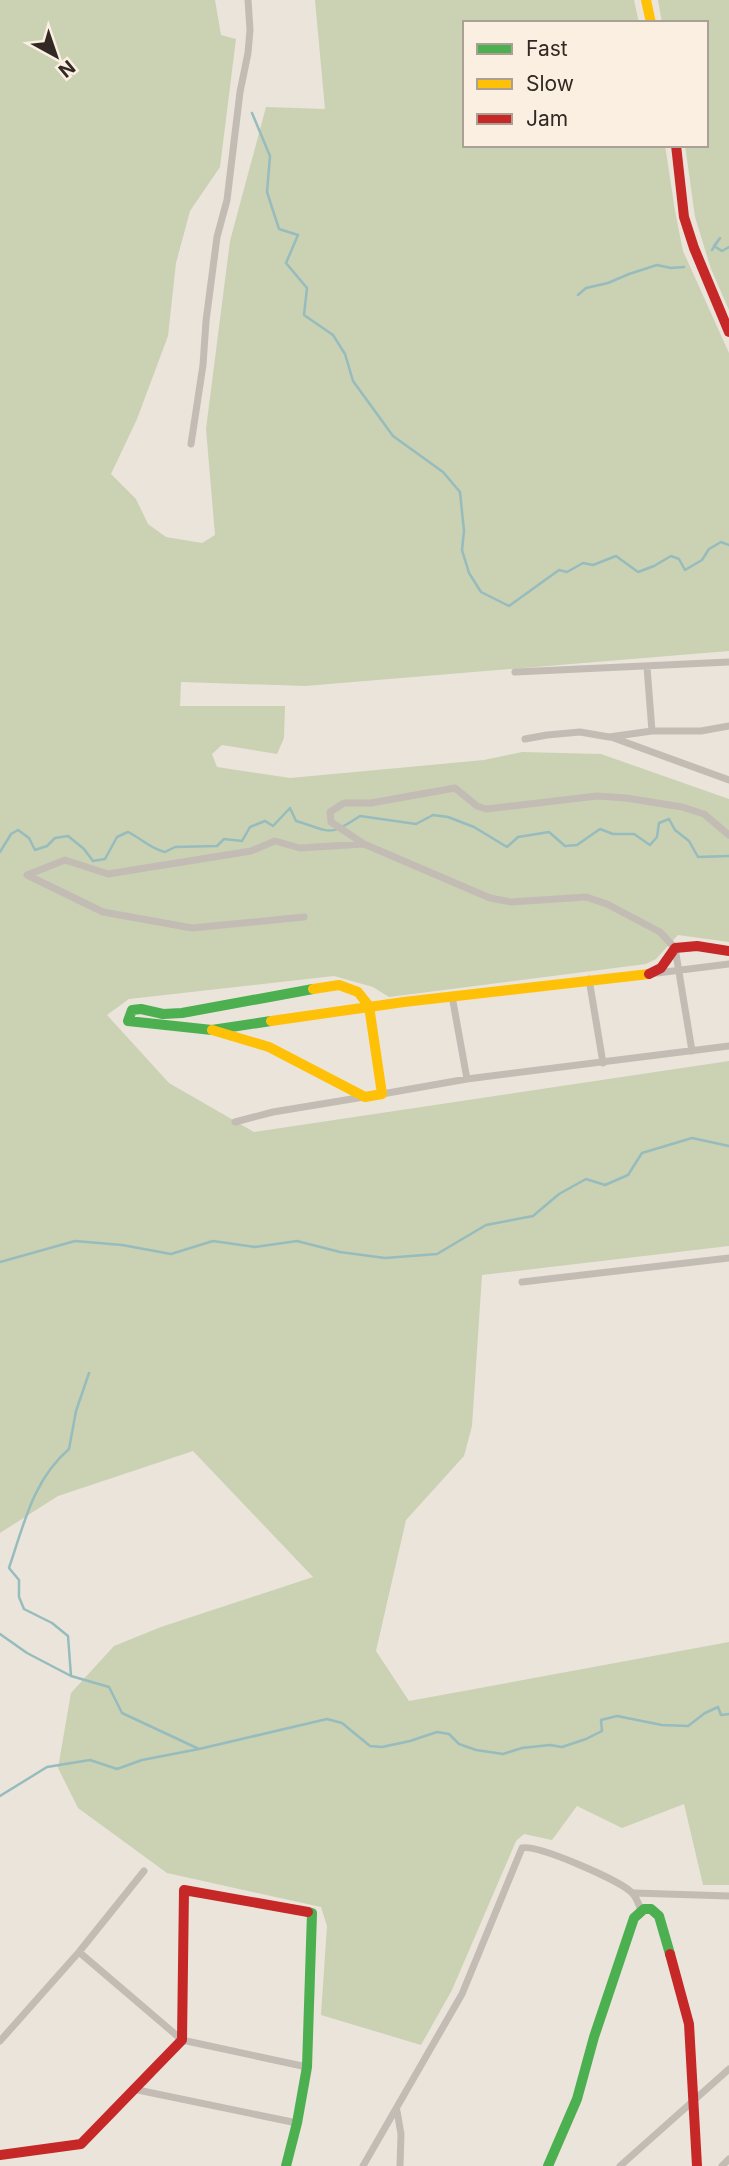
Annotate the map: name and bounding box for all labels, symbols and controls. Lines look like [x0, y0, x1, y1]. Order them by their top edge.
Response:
north arrow [21, 21, 91, 91]
legend [463, 21, 708, 147]
text: Fast [526, 36, 568, 61]
text: N [54, 55, 80, 82]
text: Slow [526, 71, 574, 96]
text: Jam [526, 106, 568, 131]

